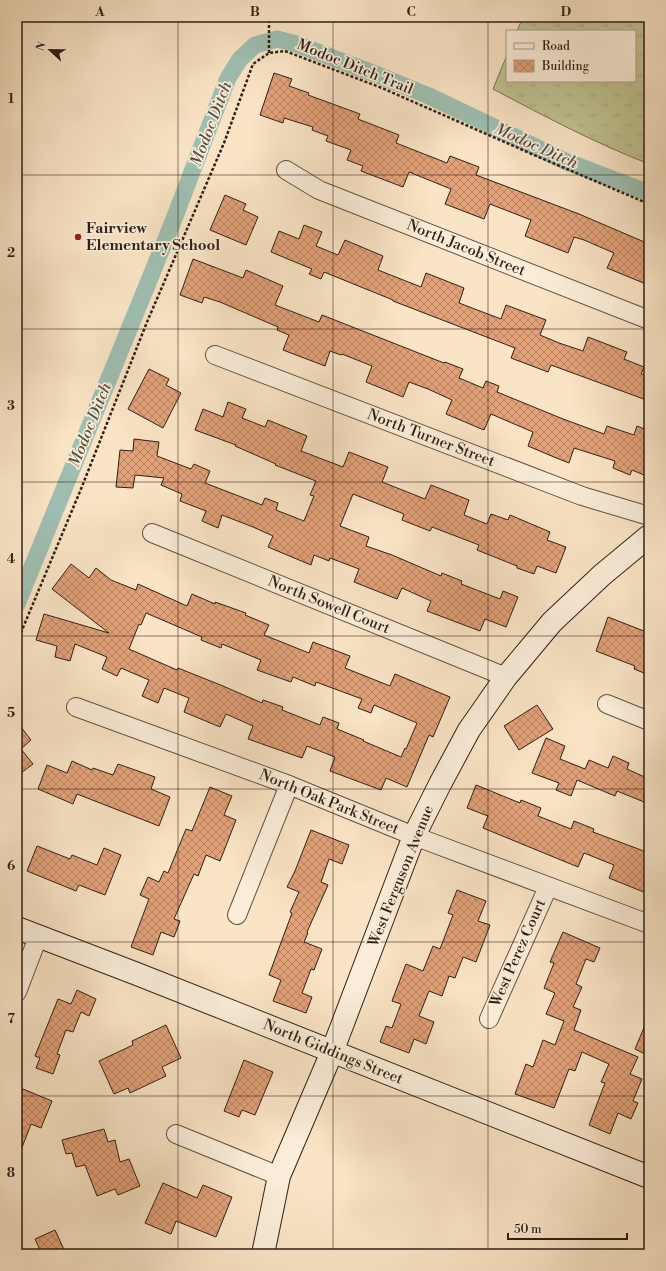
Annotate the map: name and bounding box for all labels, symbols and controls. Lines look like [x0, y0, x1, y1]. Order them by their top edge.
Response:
text: A [94, 4, 105, 20]
text: B [250, 4, 260, 20]
text: C [406, 4, 416, 20]
text: D [561, 4, 571, 20]
north arrow [30, 30, 70, 70]
legend [506, 30, 636, 82]
street label: Modoc Ditch Trail [294, 35, 416, 99]
text: Road [542, 39, 570, 54]
text: N [34, 40, 50, 53]
text: Building [541, 59, 590, 74]
water label: Modoc Ditch [186, 79, 236, 169]
text: 1 [8, 91, 15, 107]
water label: Modoc Ditch [491, 119, 581, 173]
street label: North Jacob Street [404, 216, 529, 281]
place label: Fairview Elementary School [86, 219, 220, 255]
marker: Fairview Elementary School [73, 232, 83, 242]
text: 2 [7, 245, 15, 261]
water label: Modoc Ditch [64, 380, 116, 470]
text: 3 [7, 398, 15, 414]
street label: North Turner Street [364, 405, 498, 471]
text: 4 [7, 551, 16, 567]
street label: North Sowell Court [265, 572, 393, 638]
text: 5 [7, 705, 15, 721]
street label: North Oak Park Street [256, 765, 402, 839]
street label: West Ferguson Avenue [364, 802, 438, 950]
text: 6 [7, 858, 15, 874]
street label: West Perez Court [485, 896, 551, 1011]
text: 7 [7, 1011, 15, 1027]
street label: North Giddings Street [260, 1015, 406, 1089]
text: 8 [7, 1165, 15, 1181]
scale bar [508, 1215, 627, 1241]
text: 50 m [514, 1222, 542, 1237]

